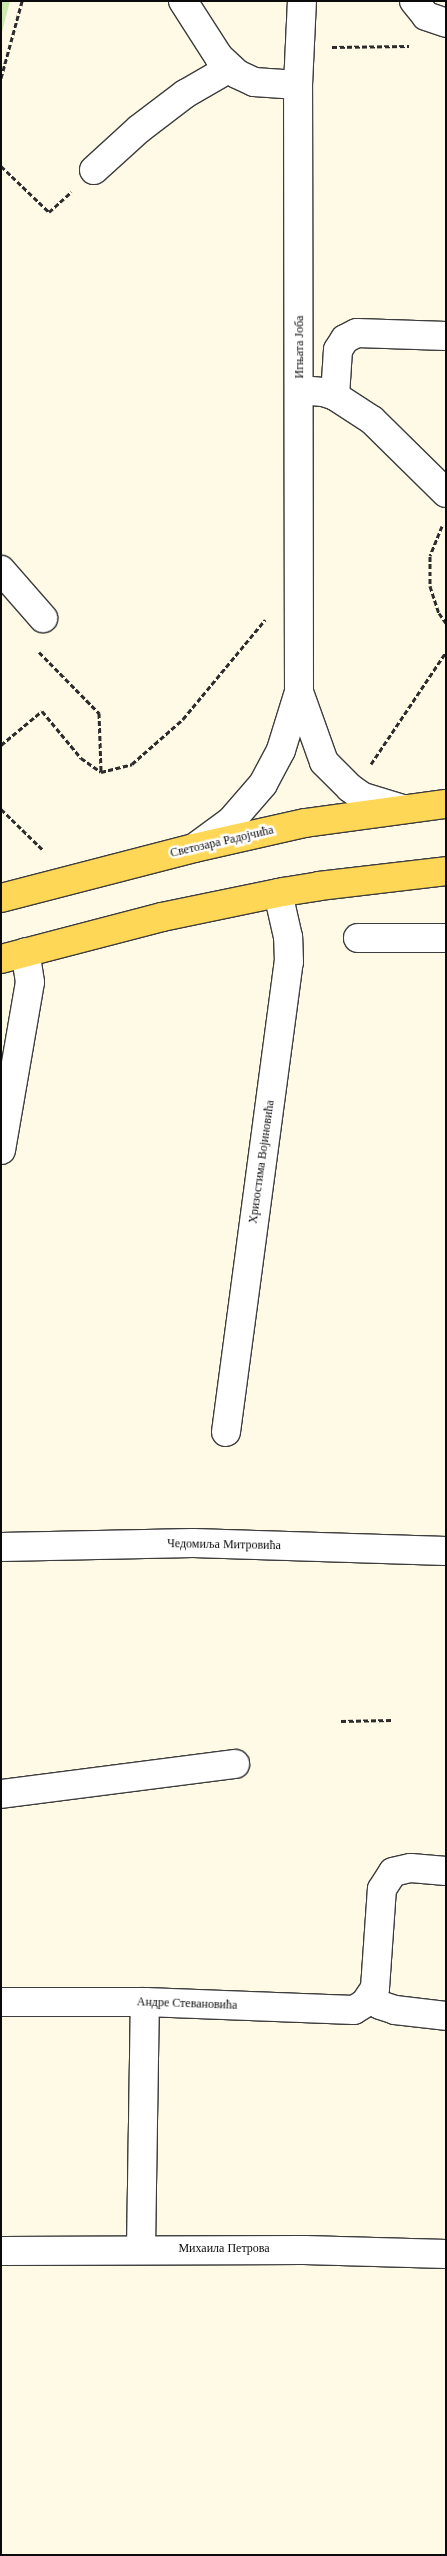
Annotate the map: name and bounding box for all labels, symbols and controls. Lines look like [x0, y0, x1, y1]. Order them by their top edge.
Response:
street label: Игњата Јоба [293, 315, 307, 379]
street label: Светозара Радојчића [169, 823, 275, 861]
street label: Хризостима Војиновића [246, 1099, 278, 1225]
street label: Чедомиља Митровића [167, 1537, 281, 1553]
street label: Андре Стевановића [136, 1995, 238, 2013]
street label: Михаила Петрова [178, 2242, 270, 2256]

